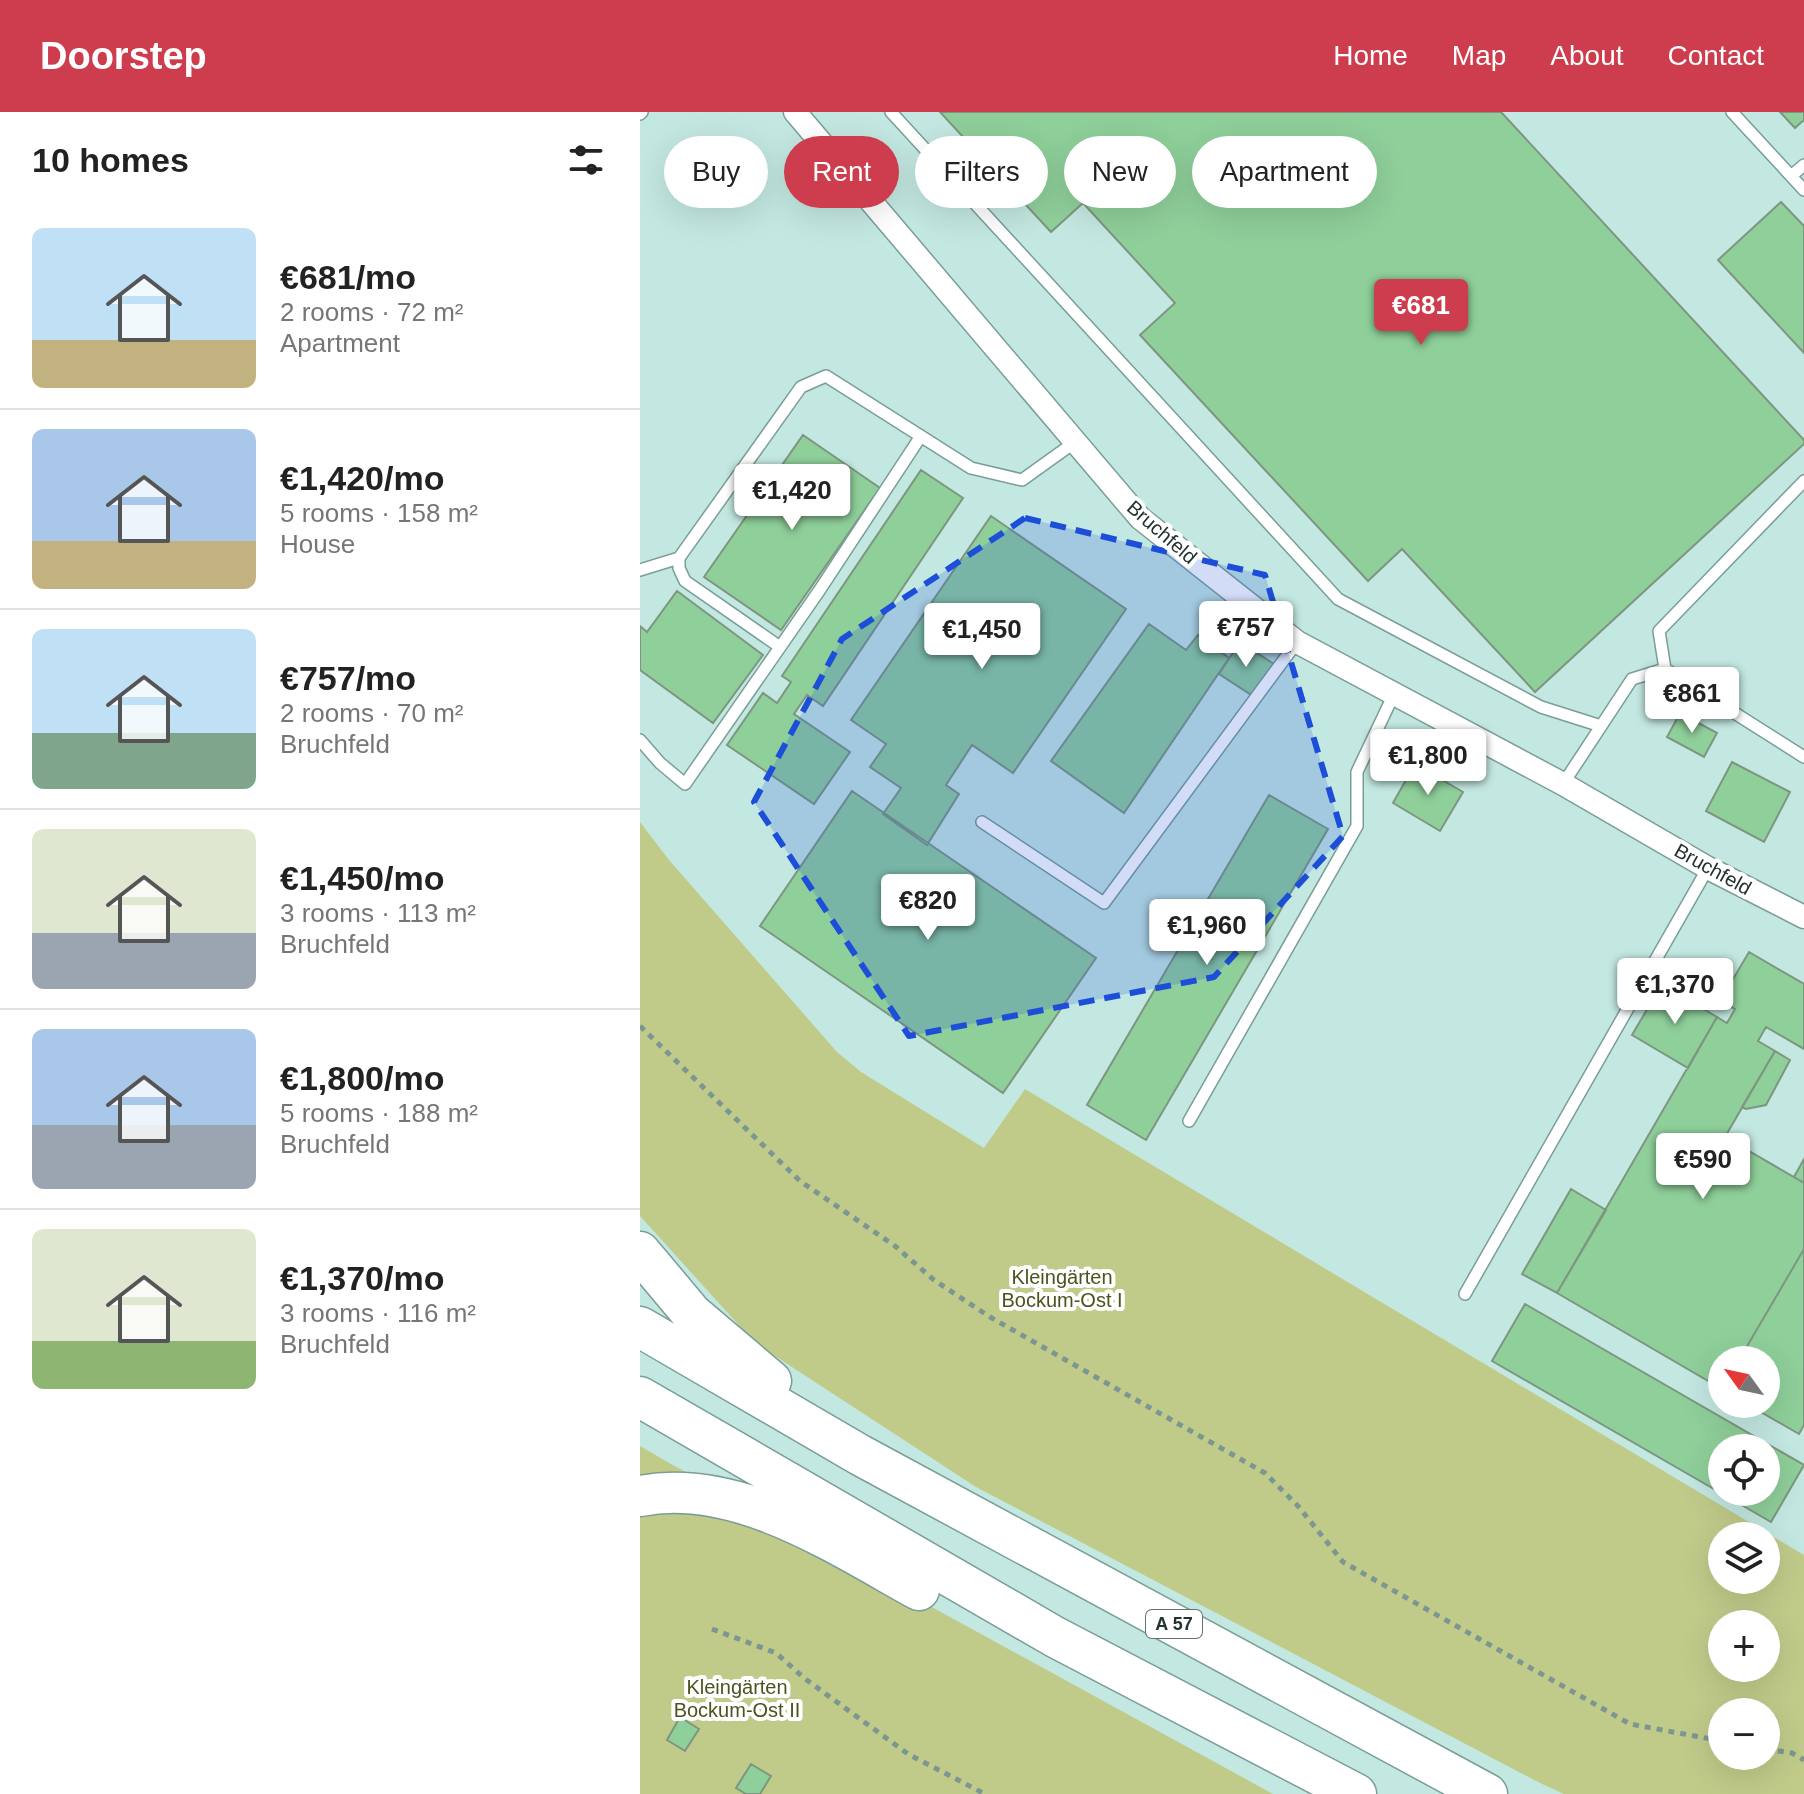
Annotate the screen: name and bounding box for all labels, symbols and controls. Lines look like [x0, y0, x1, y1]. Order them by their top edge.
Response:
text: Doorstep [40, 35, 207, 77]
text: Home [1333, 40, 1408, 71]
text: Map [1452, 40, 1506, 71]
text: About [1550, 40, 1624, 71]
text: Contact [1668, 40, 1764, 71]
chip: Buy [664, 136, 768, 208]
chip: Rent [784, 136, 899, 208]
chip: Filters [915, 136, 1048, 208]
chip: New [1064, 136, 1176, 208]
chip: Apartment [1192, 136, 1377, 208]
icon: filters [564, 138, 608, 182]
text: 10 homes [32, 141, 189, 179]
text: €681/mo [280, 258, 416, 296]
icon: home [96, 260, 192, 356]
pin: €681 [1374, 279, 1468, 347]
text: €681 [1392, 290, 1450, 320]
text: 2 rooms · 72 m² [280, 297, 464, 327]
text: Apartment [280, 328, 400, 358]
text: €1,420/mo [280, 459, 444, 497]
icon: home [96, 461, 192, 557]
pin: €1,420 [727, 464, 857, 532]
text: €1,420 [752, 475, 832, 505]
street label: Bruchfeld [1123, 496, 1201, 568]
text: 5 rooms · 158 m² [280, 498, 478, 528]
text: House [280, 529, 355, 559]
pin: €757 [1199, 601, 1293, 669]
pin: €1,450 [917, 603, 1047, 671]
text: €757 [1217, 612, 1275, 642]
text: €1,450 [942, 614, 1022, 644]
text: €757/mo [280, 659, 416, 697]
icon: home [96, 661, 192, 757]
pin: €861 [1645, 667, 1739, 735]
text: €861 [1663, 678, 1721, 708]
text: 2 rooms · 70 m² [280, 698, 464, 728]
text: Bruchfeld [280, 729, 390, 759]
pin: €1,800 [1363, 729, 1493, 797]
text: €1,800 [1388, 740, 1468, 770]
street label: Bruchfeld [1671, 839, 1755, 899]
text: €1,450/mo [280, 859, 444, 897]
icon: home [96, 861, 192, 957]
pin: €820 [881, 874, 975, 942]
text: €820 [899, 885, 957, 915]
text: 3 rooms · 113 m² [280, 898, 476, 928]
pin: €1,960 [1142, 899, 1272, 967]
text: €1,960 [1167, 910, 1247, 940]
text: Bruchfeld [280, 929, 390, 959]
pin: €1,370 [1610, 958, 1740, 1026]
text: €1,370 [1635, 969, 1715, 999]
text: €1,800/mo [280, 1059, 444, 1097]
icon: home [96, 1061, 192, 1157]
text: 5 rooms · 188 m² [280, 1098, 478, 1128]
text: Bruchfeld [280, 1129, 390, 1159]
pin: €590 [1656, 1133, 1750, 1201]
text: €590 [1674, 1144, 1732, 1174]
text: €1,370/mo [280, 1259, 444, 1297]
icon: home [96, 1261, 192, 1357]
park label: Kleingärten Bockum-Ost I [1001, 1266, 1123, 1311]
text: 3 rooms · 116 m² [280, 1298, 476, 1328]
text: Bruchfeld [280, 1329, 390, 1359]
north arrow [1708, 1346, 1780, 1418]
map controls [1708, 1346, 1780, 1770]
button: locate [1708, 1434, 1780, 1506]
button: layers [1708, 1522, 1780, 1594]
road number: A 57 [1146, 1610, 1202, 1638]
button: + [1708, 1610, 1780, 1682]
park label: Kleingärten Bockum-Ost II [674, 1676, 800, 1721]
button: − [1708, 1698, 1780, 1770]

